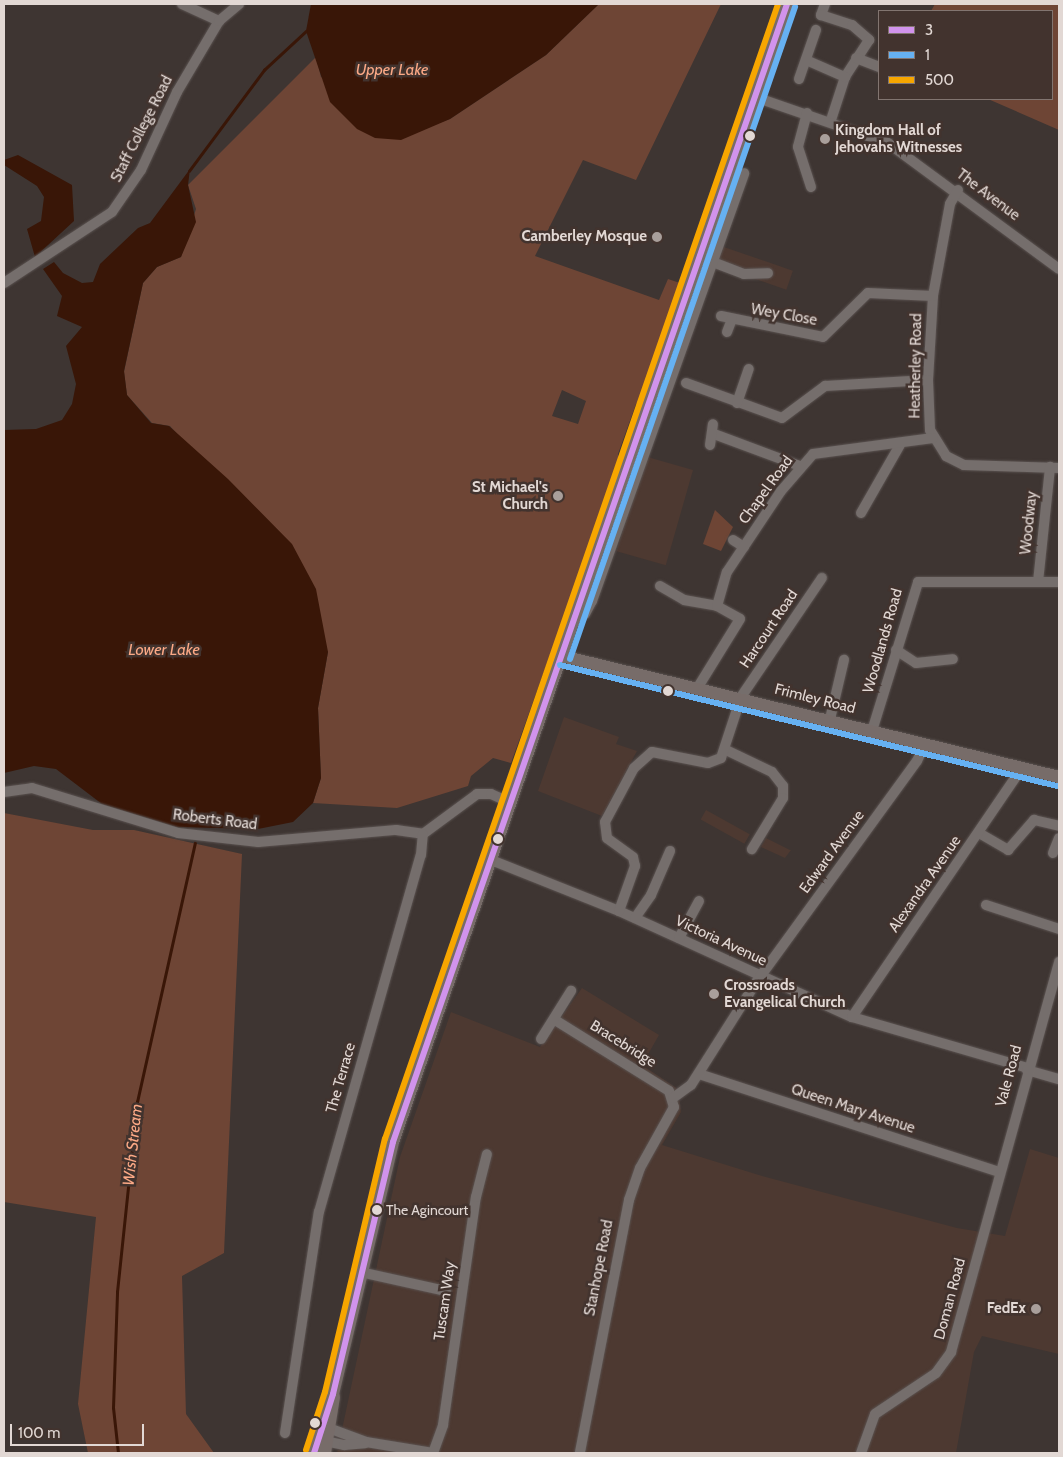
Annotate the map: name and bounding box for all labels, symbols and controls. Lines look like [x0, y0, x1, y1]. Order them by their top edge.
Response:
legend [878, 10, 1053, 100]
text: 3 [925, 21, 933, 39]
text: 1 [925, 46, 930, 64]
water label: Upper Lake [356, 60, 428, 80]
text: 500 [925, 71, 954, 89]
street label: Staff College Road [107, 73, 177, 185]
place label: Kingdom Hall of Jehovahs Witnesses [835, 121, 962, 156]
unlabelled marker [745, 131, 755, 141]
marker: Kingdom Hall of Jehovahs Witnesses [819, 133, 831, 145]
street label: The Avenue [953, 165, 1023, 225]
place label: Camberley Mosque [521, 228, 647, 246]
marker: Camberley Mosque [651, 231, 663, 243]
street label: Wey Close [749, 300, 819, 330]
street label: Heatherley Road [906, 313, 926, 419]
street label: Chapel Road [735, 452, 797, 528]
place label: St Michael's Church [472, 478, 548, 513]
marker: St Michael's Church [552, 490, 564, 502]
street label: Woodway [1017, 490, 1041, 556]
street label: Harcourt Road [736, 586, 802, 672]
street label: Woodlands Road [859, 587, 907, 695]
water label: Lower Lake [128, 640, 200, 660]
street label: Frimley Road [773, 680, 857, 718]
unlabelled marker [663, 686, 673, 696]
street label: Roberts Road [172, 806, 258, 834]
street label: Edward Avenue [796, 807, 868, 897]
street label: Alexandra Avenue [885, 832, 965, 936]
unlabelled marker [493, 834, 503, 844]
street label: Victoria Avenue [672, 912, 770, 970]
place label: Crossroads Evangelical Church [724, 976, 845, 1011]
marker: Crossroads Evangelical Church [708, 988, 720, 1000]
street label: Bracebridge [587, 1017, 659, 1071]
street label: The Terrace [322, 1041, 360, 1115]
street label: Vale Road [992, 1043, 1026, 1109]
street label: Queen Mary Avenue [789, 1081, 917, 1137]
water label: Wish Stream [119, 1103, 147, 1187]
place label: The Agincourt [386, 1202, 468, 1218]
marker: The Agincourt [372, 1205, 382, 1215]
street label: Stanhope Road [581, 1218, 617, 1318]
street label: Doman Road [930, 1256, 970, 1342]
street label: Tuscam Way [431, 1260, 459, 1342]
place label: FedEx [987, 1300, 1026, 1318]
marker: FedEx [1030, 1303, 1042, 1315]
scale bar [12, 1414, 146, 1446]
unlabelled marker [310, 1418, 320, 1428]
text: 100 m [18, 1424, 60, 1442]

